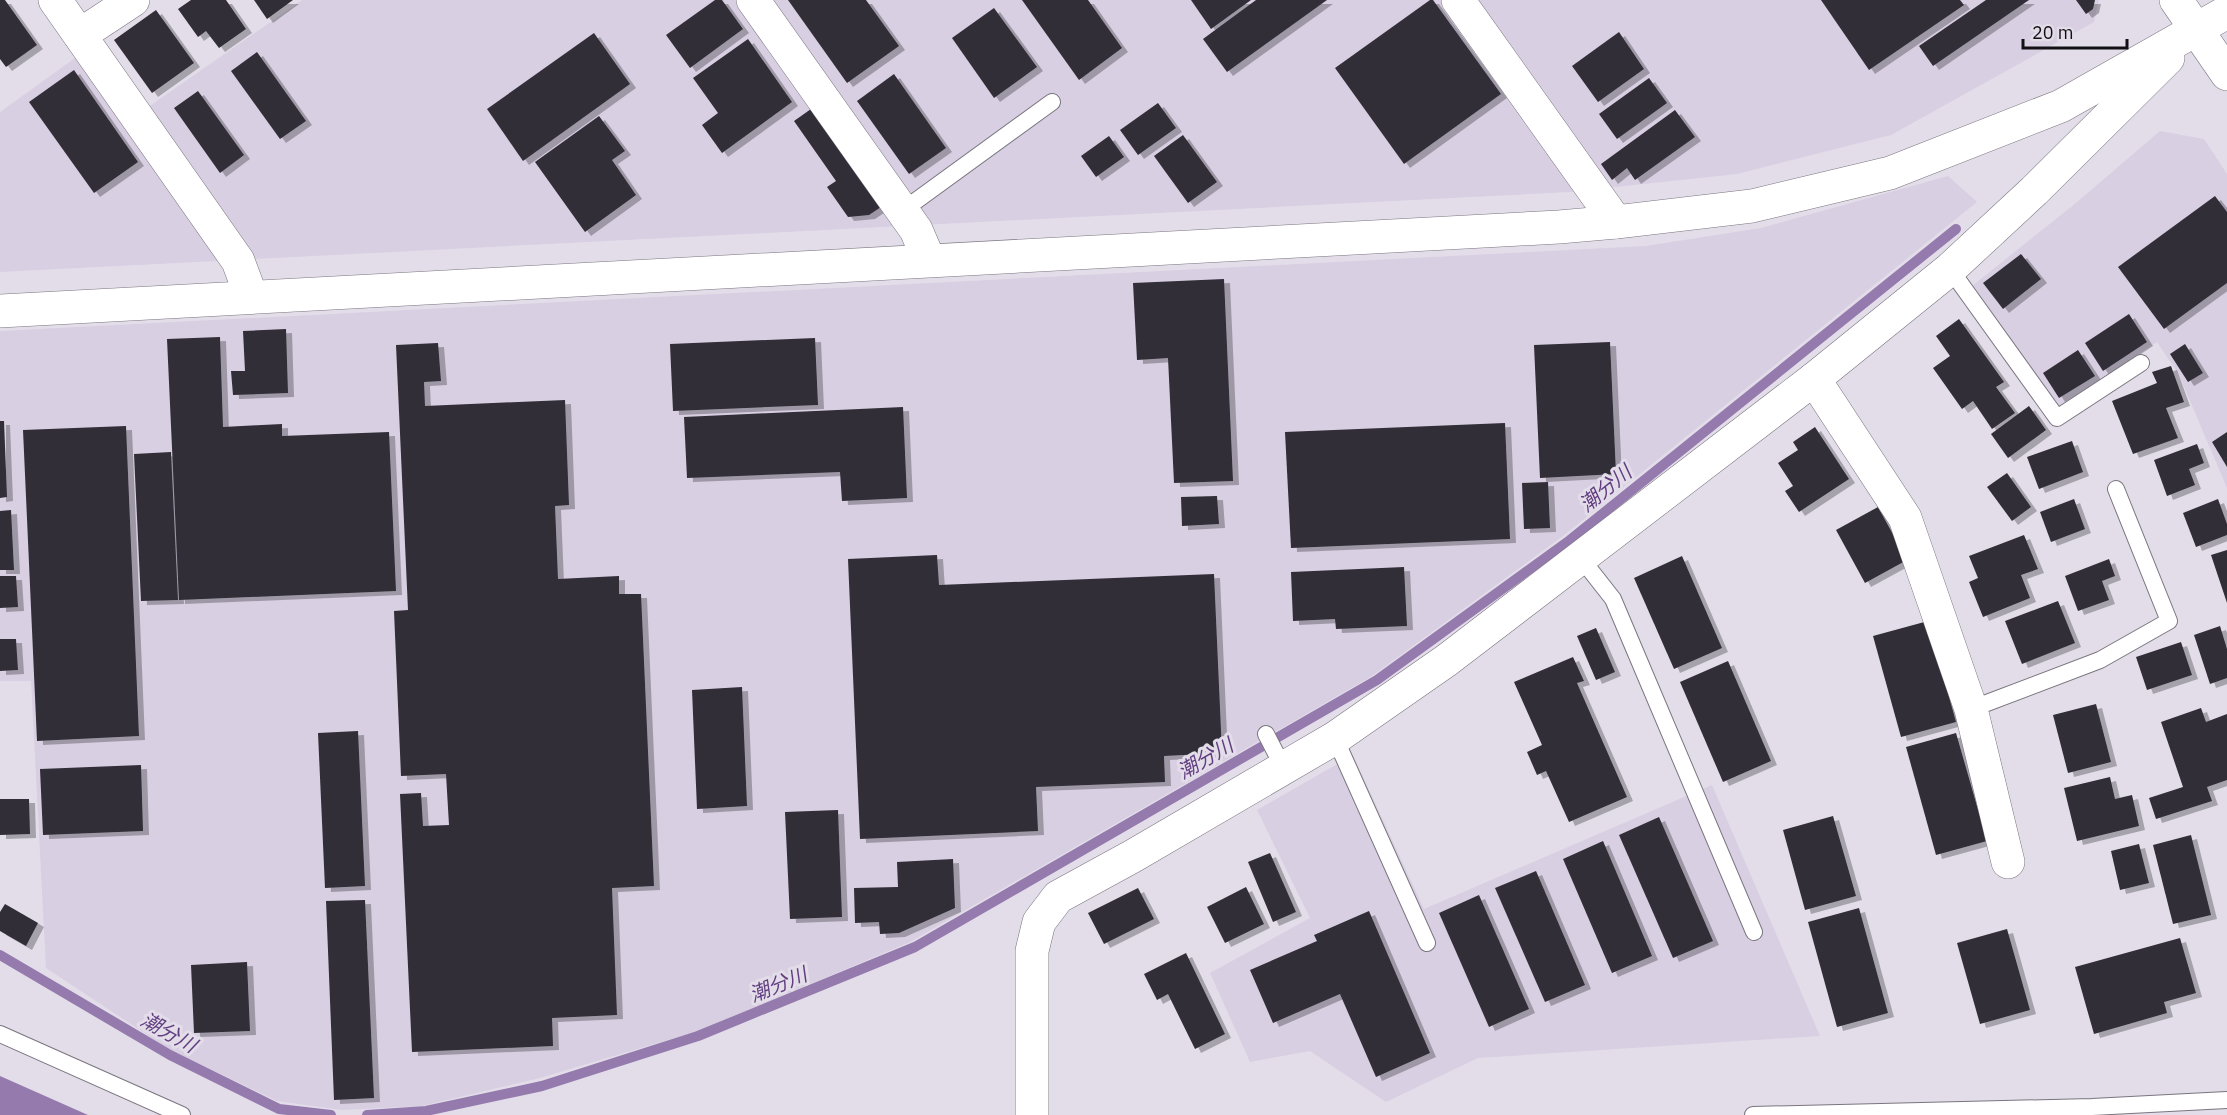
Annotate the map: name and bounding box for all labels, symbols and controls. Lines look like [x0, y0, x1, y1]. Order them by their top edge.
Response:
scale bar [2023, 12, 2126, 50]
text: 20 m [2032, 21, 2074, 44]
water label: 潮分川 [1573, 457, 1638, 517]
water label: 潮分川 [1172, 730, 1239, 785]
water label: 潮分川 [745, 959, 813, 1008]
water label: 潮分川 [136, 1006, 204, 1059]

